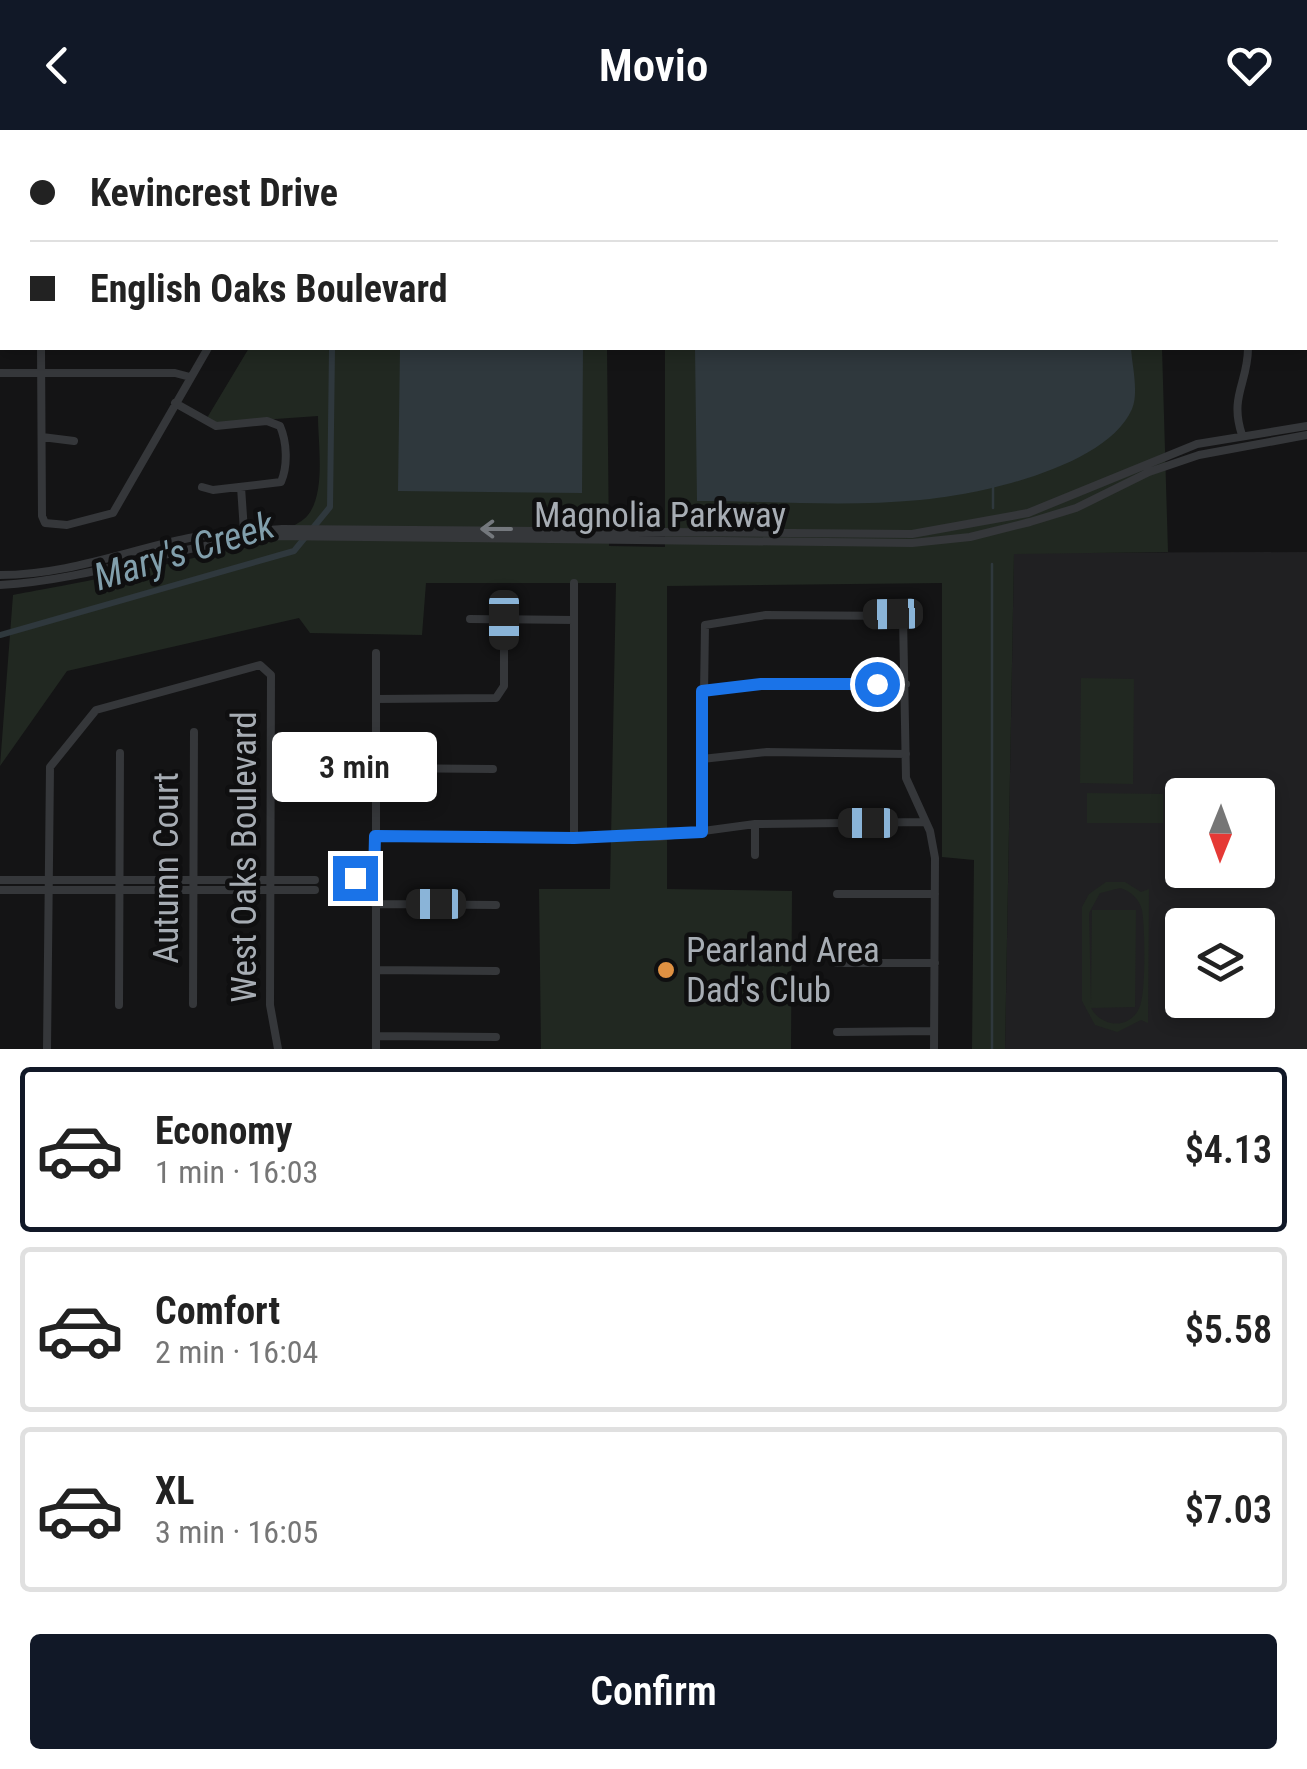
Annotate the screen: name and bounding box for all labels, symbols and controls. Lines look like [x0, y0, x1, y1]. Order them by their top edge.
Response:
icon: back [30, 38, 85, 93]
icon: heart [1222, 38, 1277, 93]
text: Movio [599, 39, 708, 92]
text: Kevincrest Drive [90, 171, 338, 215]
text: English Oaks Boulevard [90, 267, 448, 311]
street label: Magnolia Parkway [534, 495, 786, 536]
water label: Mary's Creek [89, 502, 281, 599]
one-way arrow [480, 520, 512, 538]
car [489, 590, 519, 650]
car [863, 598, 923, 630]
route start [855, 662, 900, 707]
street label: West Oaks Boulevard [224, 711, 265, 1003]
callout: 3 min [272, 733, 438, 803]
text: 3 min [319, 748, 390, 786]
street label: Autumn Court [146, 772, 187, 964]
north arrow [1165, 778, 1275, 888]
map controls [1165, 778, 1275, 1018]
car [838, 808, 898, 838]
route end [333, 856, 378, 901]
car [406, 889, 466, 919]
button: layers [1165, 908, 1275, 1018]
place label: Pearland Area Dad's Club [686, 930, 880, 1011]
marker: Pearland Area Dad's Club [655, 959, 677, 981]
icon: car [35, 1105, 125, 1195]
text: Economy [155, 1109, 292, 1153]
text: $4.13 [1185, 1128, 1272, 1172]
text: 1 min · 16:03 [155, 1153, 318, 1191]
icon: car [35, 1285, 125, 1375]
text: Comfort [155, 1289, 280, 1333]
text: $5.58 [1185, 1308, 1272, 1352]
text: 2 min · 16:04 [155, 1333, 318, 1371]
icon: car [35, 1465, 125, 1555]
text: XL [155, 1469, 194, 1513]
text: $7.03 [1185, 1488, 1272, 1532]
text: 3 min · 16:05 [155, 1513, 318, 1551]
button: Confirm [30, 1634, 1277, 1749]

